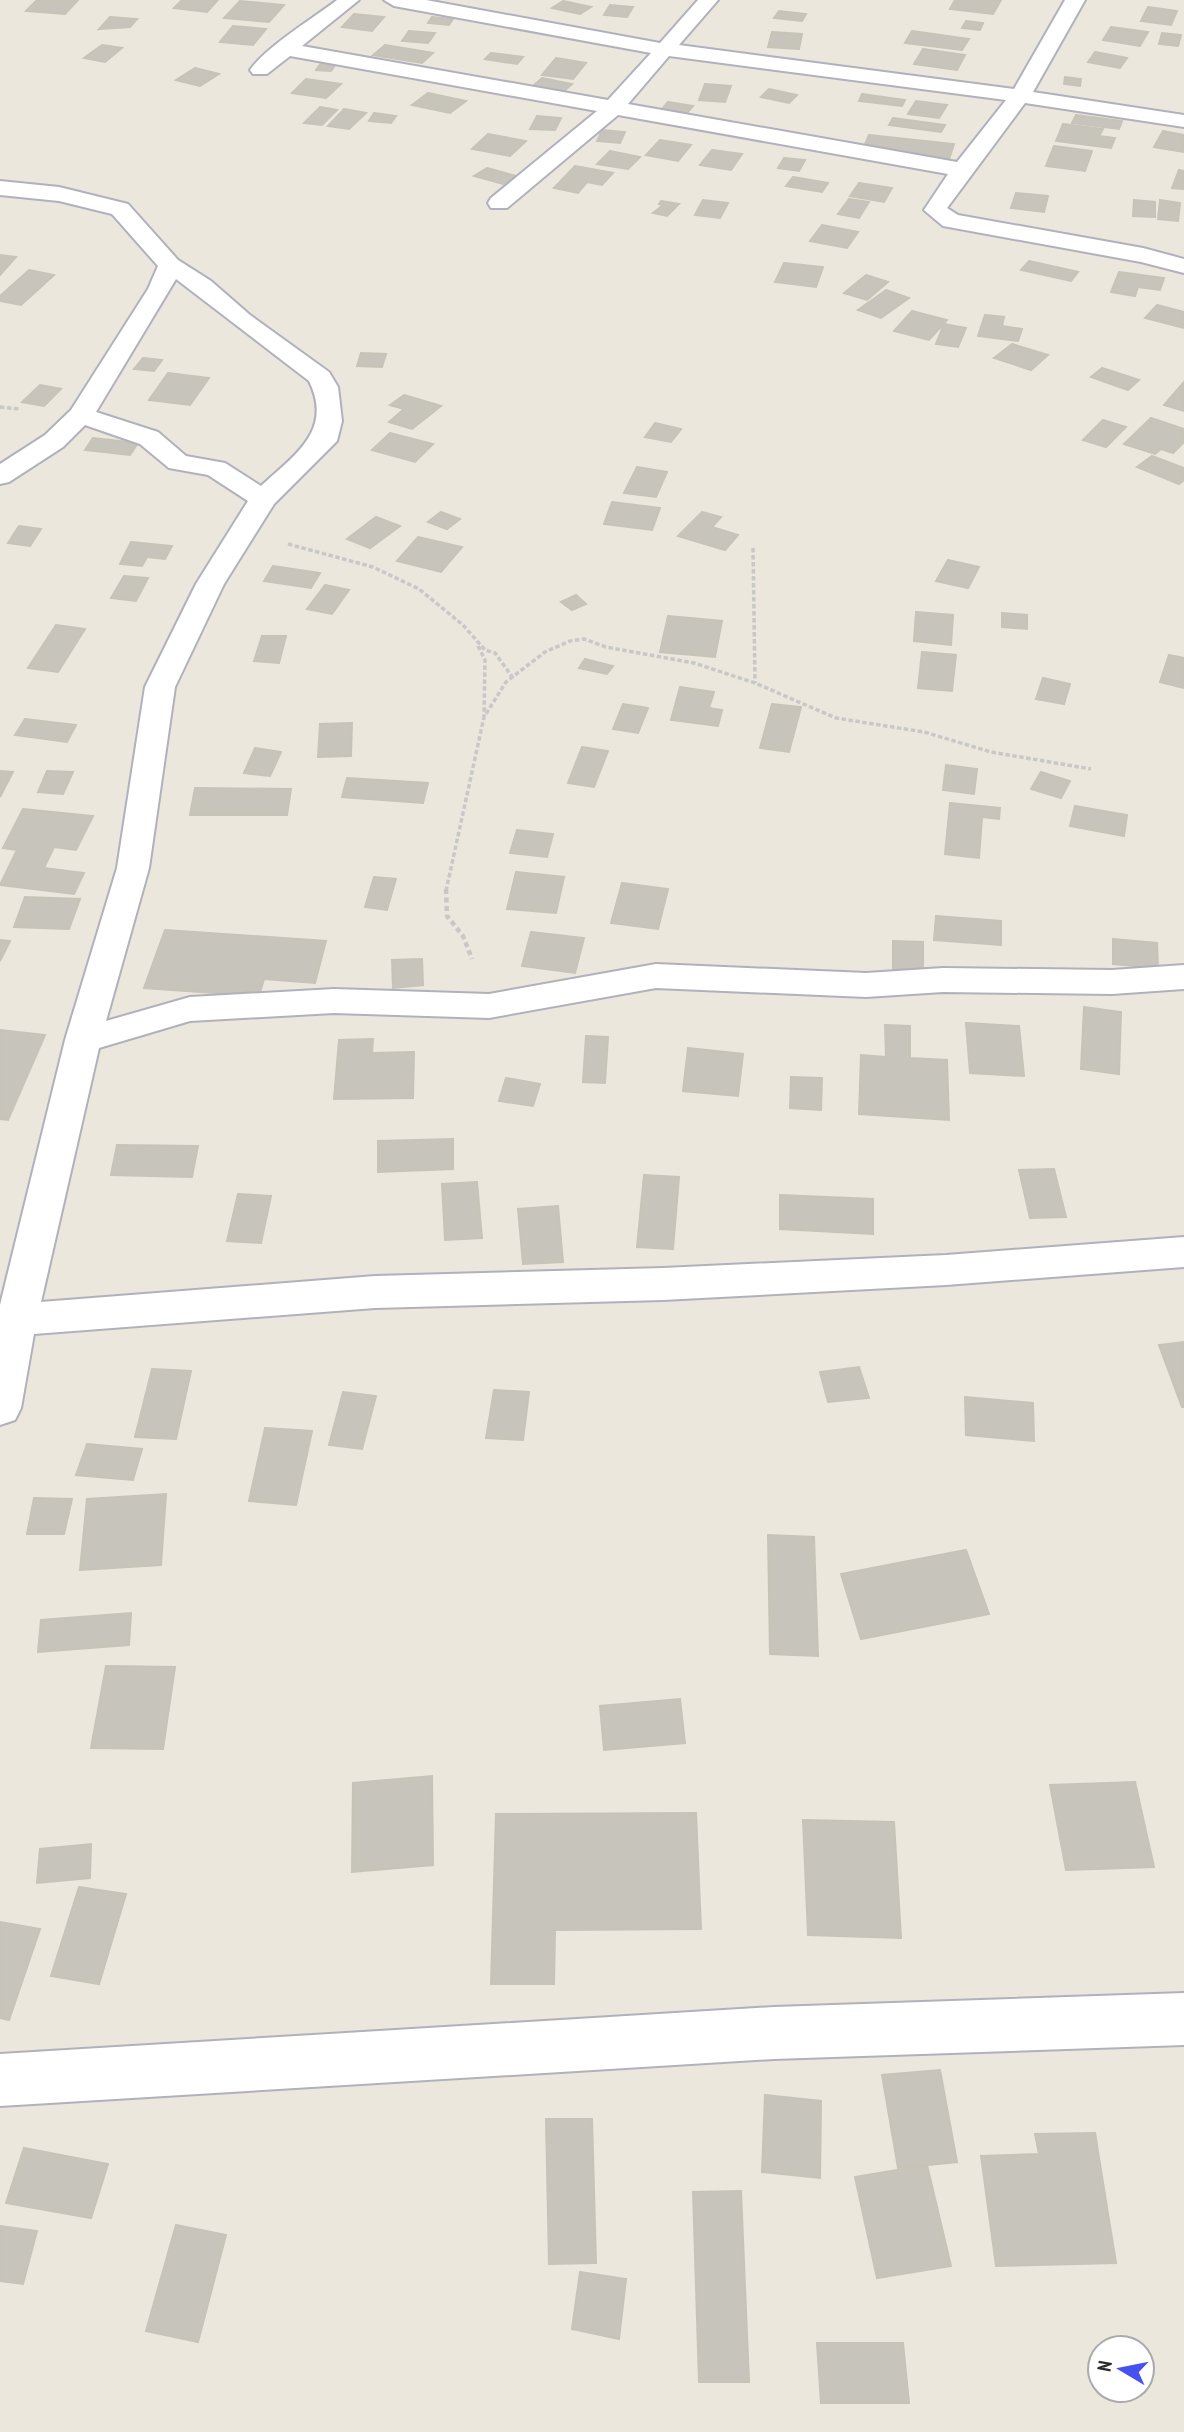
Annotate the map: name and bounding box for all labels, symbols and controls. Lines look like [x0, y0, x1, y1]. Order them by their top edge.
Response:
north arrow [1086, 2334, 1156, 2404]
text: N [1092, 2359, 1117, 2373]

